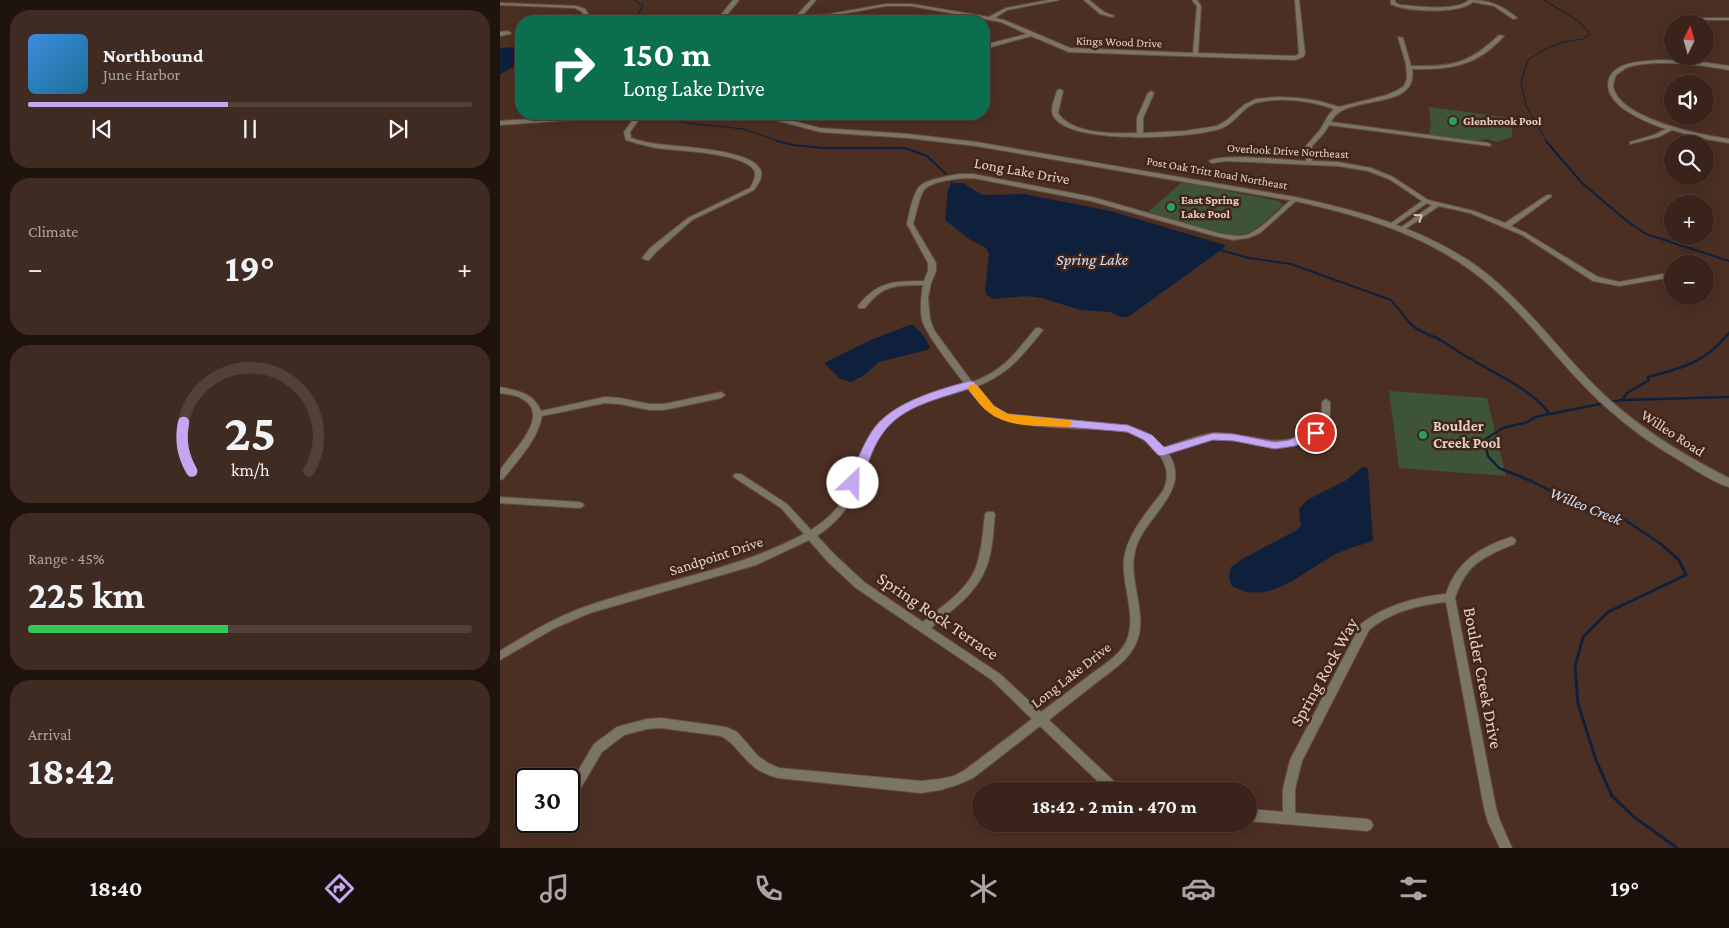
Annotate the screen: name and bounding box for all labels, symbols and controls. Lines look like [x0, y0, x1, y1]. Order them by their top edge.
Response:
north arrow [1664, 15, 1714, 65]
map controls [1664, 15, 1714, 305]
street label: Kings Wood Drive [1076, 33, 1162, 51]
icon: right [540, 35, 605, 100]
text: 150 m [623, 35, 711, 74]
text: Northbound [103, 45, 203, 66]
text: June Harbor [103, 66, 180, 83]
button: sound [1664, 75, 1714, 125]
text: Long Lake Drive [623, 76, 765, 101]
place label: Glenbrook Pool [1463, 114, 1542, 128]
icon: previous [88, 115, 116, 143]
icon: pause [236, 115, 264, 143]
icon: next [384, 115, 412, 143]
marker: Glenbrook Pool [1447, 115, 1459, 127]
button: search [1664, 135, 1714, 185]
street label: Overlook Drive Northeast [1227, 141, 1350, 161]
street label: Post Oak Tritt Road Northeast [1145, 154, 1290, 192]
street label: Long Lake Drive [973, 155, 1071, 188]
place label: East Spring Lake Pool [1181, 193, 1239, 221]
button: + [1664, 195, 1714, 245]
marker: East Spring Lake Pool [1165, 201, 1177, 213]
one-way arrow [1413, 214, 1423, 223]
text: Climate [28, 223, 78, 240]
text: 19° [225, 247, 275, 289]
water label: Spring Lake [1056, 251, 1128, 269]
text: − [28, 253, 43, 284]
text: + [457, 253, 472, 284]
button: − [1664, 255, 1714, 305]
text: 25 [224, 403, 276, 461]
street label: Willeo Road [1638, 407, 1708, 460]
pin [1295, 412, 1337, 454]
place label: Boulder Creek Pool [1433, 418, 1501, 451]
icon: arrive [1302, 419, 1330, 447]
marker: Boulder Creek Pool [1417, 429, 1429, 441]
position arrow [826, 456, 878, 508]
text: km/h [231, 460, 270, 480]
water label: Willeo Creek [1547, 484, 1625, 529]
street label: Sandpoint Drive [667, 533, 766, 580]
text: Range · 45% [28, 550, 105, 567]
street label: Spring Rock Terrace [874, 568, 1002, 664]
text: 225 km [28, 574, 145, 616]
street label: Boulder Creek Drive [1459, 606, 1507, 751]
street label: Spring Rock Way [1286, 614, 1362, 730]
street label: Long Lake Drive [1028, 639, 1115, 712]
text: Arrival [28, 726, 72, 743]
text: 18:42 [28, 750, 114, 792]
speed limit sign: 30 [515, 768, 580, 833]
text: 18:42 · 2 min · 470 m [1032, 796, 1197, 817]
icon: directions [322, 871, 357, 906]
icon: music [537, 871, 572, 906]
icon: phone [751, 871, 786, 906]
icon: climate [966, 871, 1001, 906]
icon: car [1181, 871, 1216, 906]
icon: filters [1396, 871, 1431, 906]
text: 18:40 [90, 876, 142, 901]
text: 19° [1610, 876, 1639, 901]

